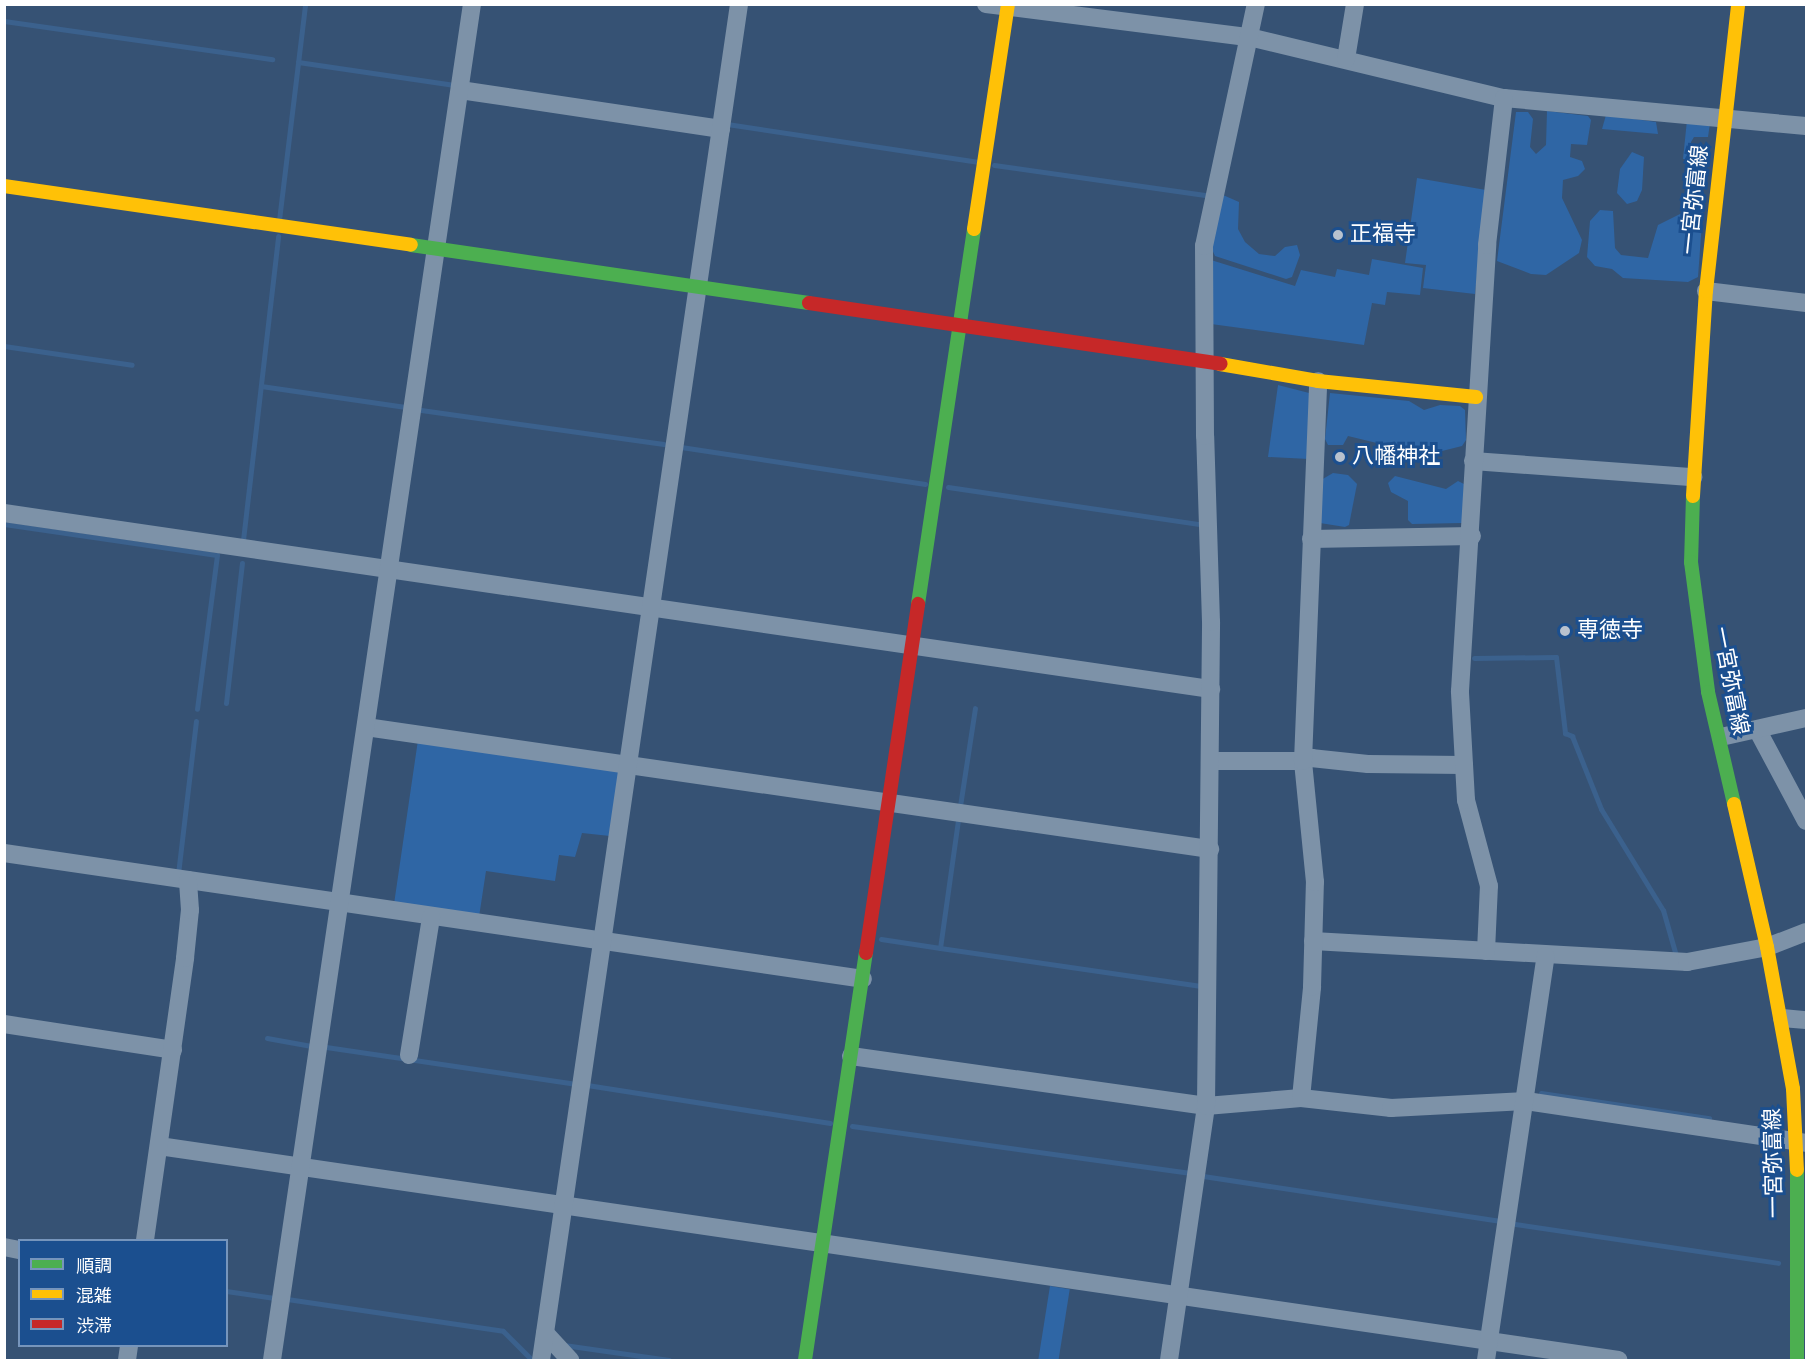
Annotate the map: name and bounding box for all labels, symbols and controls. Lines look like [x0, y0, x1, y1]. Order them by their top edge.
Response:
street label: 一宮弥富線 [1676, 144, 1714, 256]
place label: 正福寺 [1350, 222, 1416, 248]
marker: 正福寺 [1331, 228, 1345, 242]
place label: 八幡神社 [1352, 444, 1440, 470]
marker: 八幡神社 [1333, 450, 1347, 464]
place label: 専徳寺 [1577, 618, 1643, 644]
marker: 専徳寺 [1558, 624, 1572, 638]
street label: 一宮弥富線 [1707, 624, 1753, 738]
street label: 一宮弥富線 [1760, 1108, 1788, 1218]
legend [18, 1239, 228, 1347]
text: 順調 [76, 1256, 112, 1277]
text: 混雑 [76, 1286, 112, 1307]
text: 渋滞 [76, 1316, 112, 1337]

